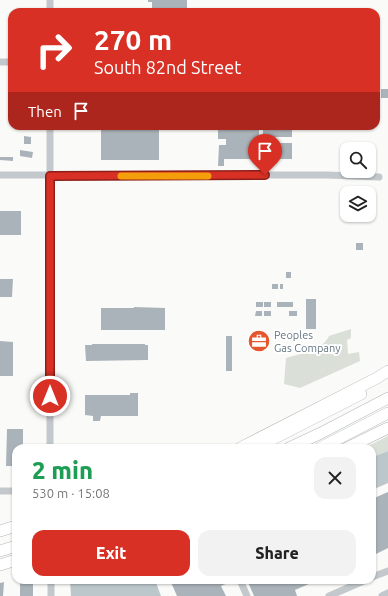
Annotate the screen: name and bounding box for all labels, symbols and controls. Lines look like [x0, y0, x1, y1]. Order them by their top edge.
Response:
icon: right [28, 24, 80, 76]
text: 270 m [94, 24, 172, 55]
text: South 82nd Street [94, 57, 241, 77]
icon: arrive [70, 100, 92, 122]
text: Then [28, 103, 62, 120]
pin [248, 134, 282, 175]
icon: arrive [254, 140, 276, 162]
map controls [340, 142, 376, 222]
button: search [340, 142, 376, 178]
button: layers [340, 186, 376, 222]
office icon: Peoples Gas Company [246, 328, 272, 354]
place label: Peoples Gas Company [274, 329, 341, 354]
position arrow [29, 375, 71, 417]
text: 2 min [32, 457, 93, 484]
button: close [314, 457, 356, 499]
text: 530 m · 15:08 [32, 486, 110, 500]
button: Exit [32, 530, 190, 576]
button: Share [198, 530, 356, 576]

